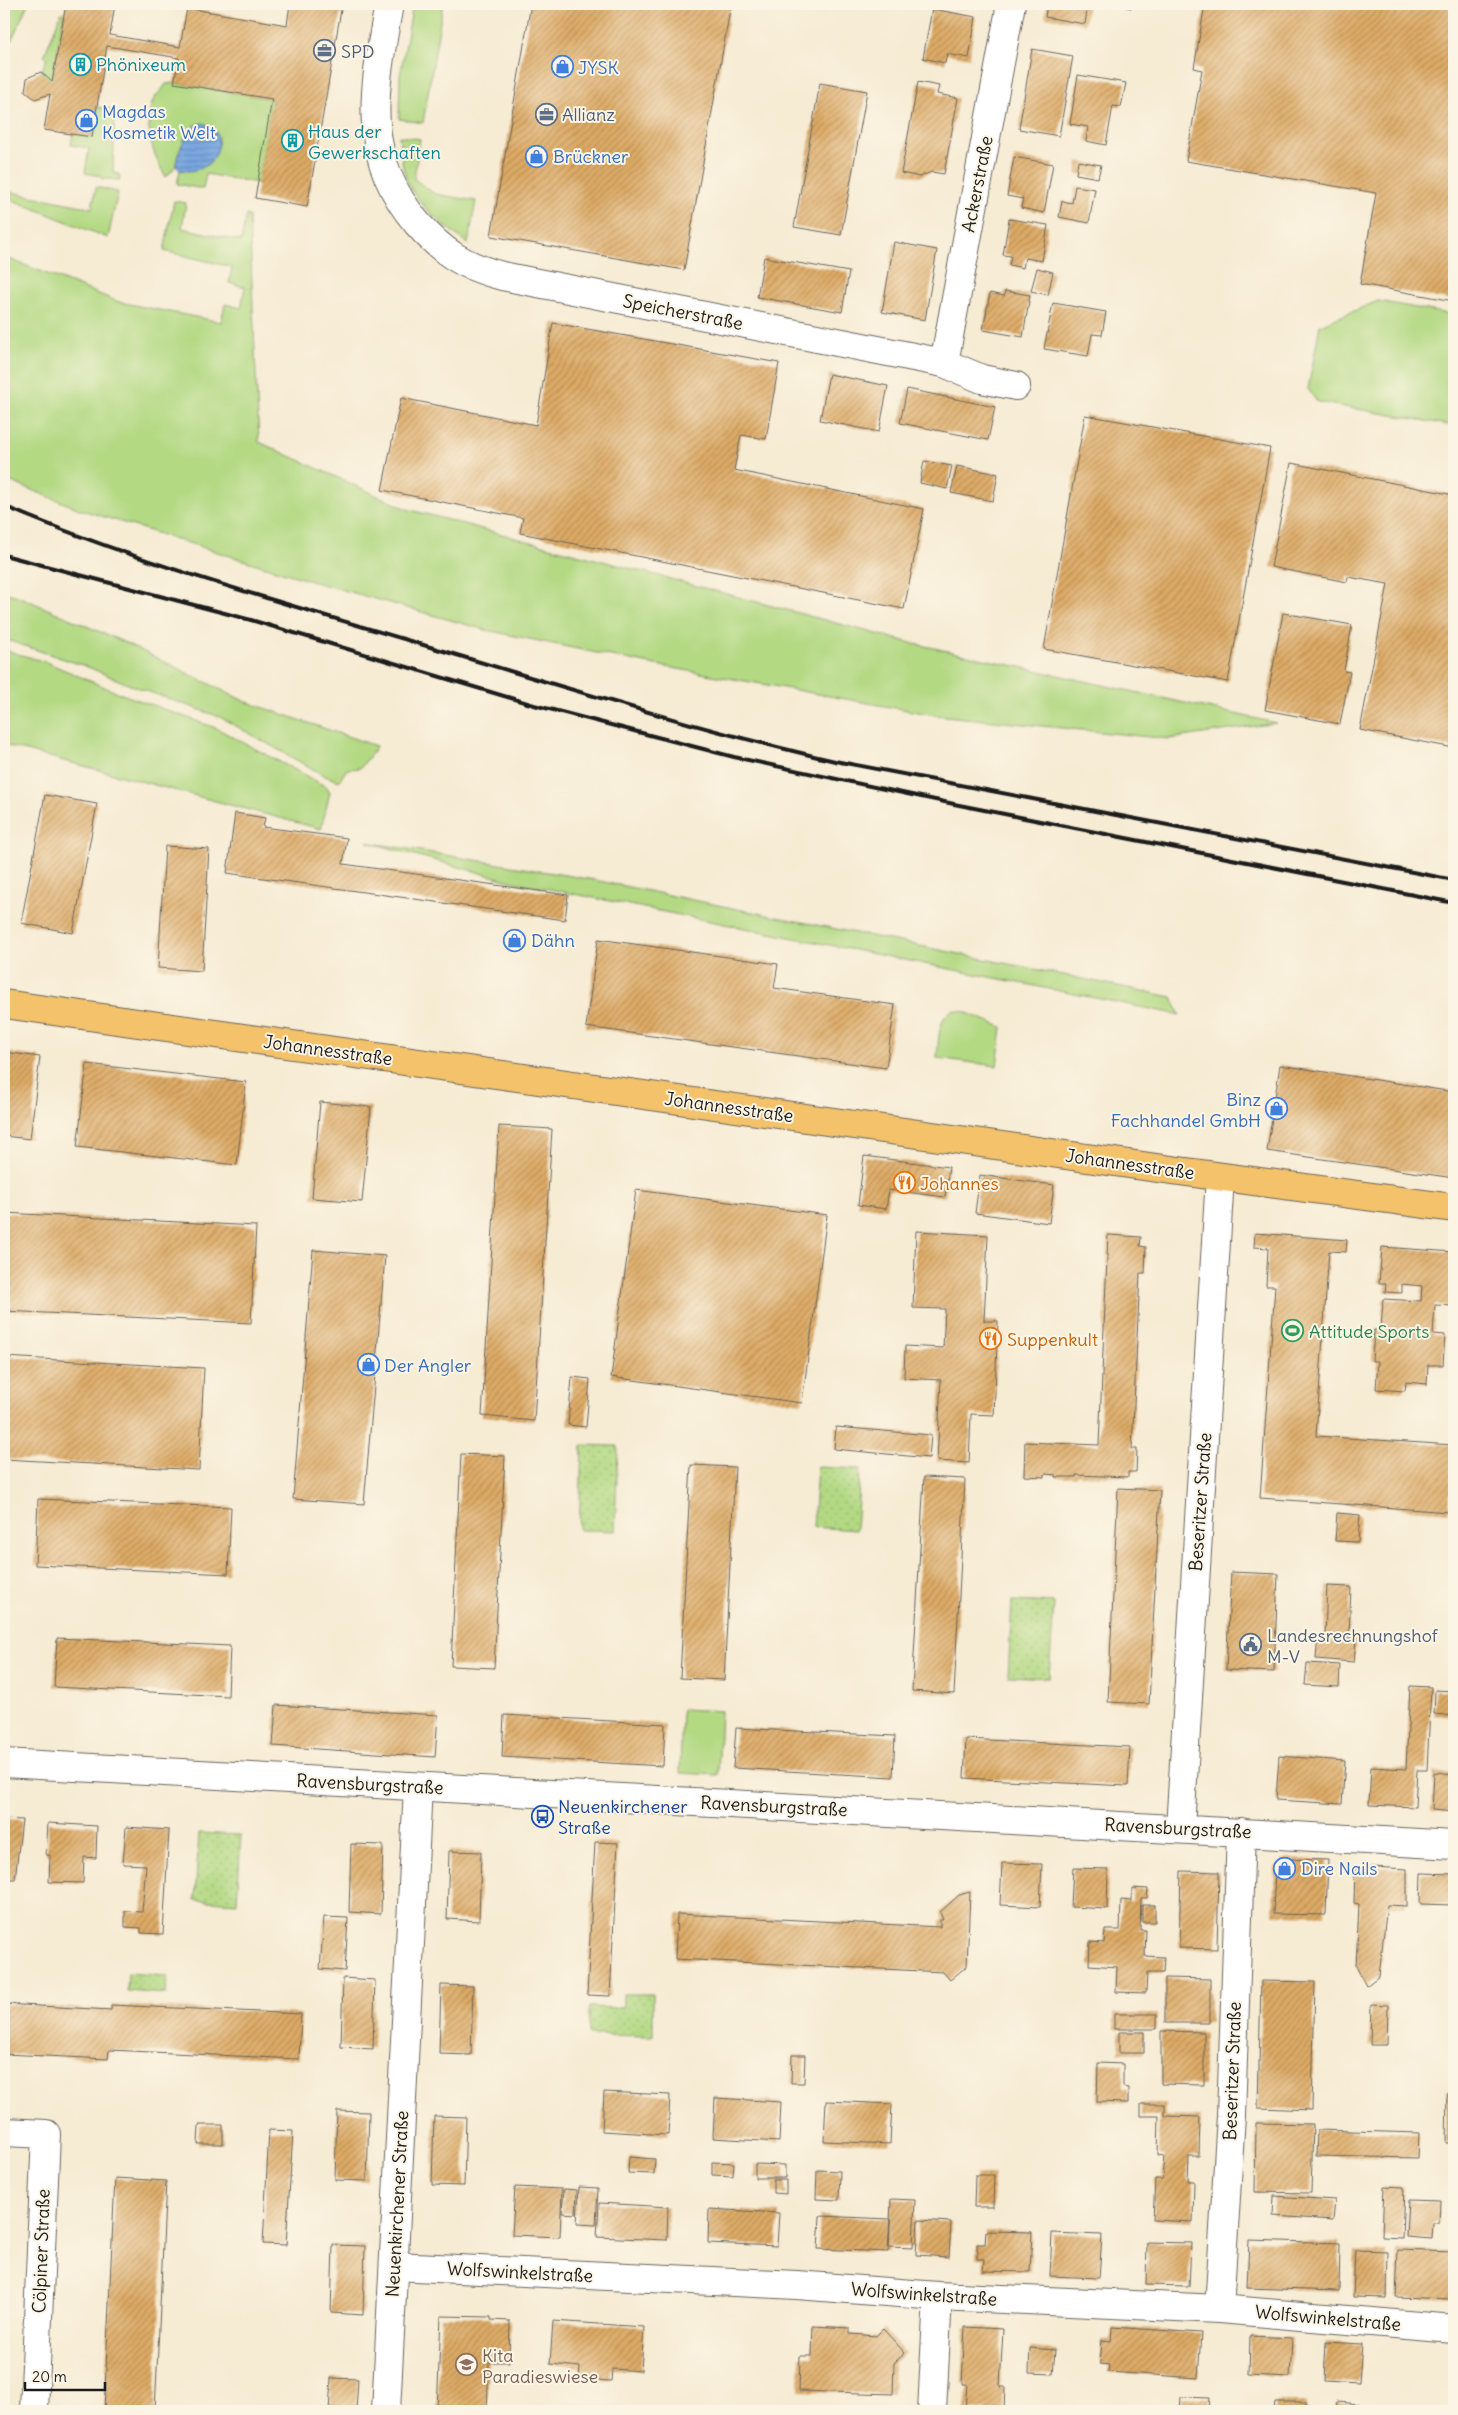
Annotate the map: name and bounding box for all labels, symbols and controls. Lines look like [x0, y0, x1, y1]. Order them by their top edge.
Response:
office icon: SPD [313, 39, 337, 63]
place label: SPD [341, 40, 375, 63]
building icon: Phönixeum [68, 52, 92, 76]
place label: Phönixeum [96, 53, 186, 76]
shop icon: JYSK [550, 55, 574, 79]
place label: JYSK [578, 56, 619, 79]
place label: Magdas Kosmetik Welt [102, 100, 216, 144]
office icon: Allianz [534, 102, 558, 126]
place label: Allianz [562, 103, 615, 126]
shop icon: Magdas Kosmetik Welt [74, 109, 98, 133]
place label: Haus der Gewerkschaften [308, 120, 441, 164]
building icon: Haus der Gewerkschaften [280, 129, 304, 153]
street label: Ackerstraße [956, 134, 998, 234]
shop icon: Brückner [525, 144, 549, 168]
place label: Brückner [553, 145, 629, 168]
street label: Speicherstraße [621, 289, 745, 335]
shop icon: Dähn [503, 928, 527, 952]
place label: Dähn [531, 929, 575, 952]
street label: Johannesstraße [262, 1030, 394, 1070]
street label: Johannesstraße [663, 1087, 795, 1127]
place label: Binz Fachhandel GmbH [1111, 1088, 1261, 1132]
shop icon: Binz Fachhandel GmbH [1265, 1097, 1289, 1121]
street label: Johannesstraße [1064, 1144, 1196, 1184]
restaurant icon: Johannes [892, 1171, 916, 1195]
place label: Johannes [920, 1172, 999, 1195]
sports icon: Attitude Sports [1281, 1319, 1305, 1343]
place label: Attitude Sports [1309, 1320, 1430, 1343]
restaurant icon: Suppenkult [979, 1327, 1003, 1351]
place label: Suppenkult [1007, 1328, 1098, 1351]
shop icon: Der Angler [356, 1353, 380, 1377]
place label: Der Angler [384, 1354, 472, 1377]
street label: Beseritzer Straße [1184, 1432, 1216, 1572]
place label: Landesrechnungshof M-V [1267, 1624, 1439, 1668]
public building icon: Landesrechnungshof M-V [1239, 1633, 1263, 1657]
street label: Ravensburgstraße [296, 1769, 444, 1799]
street label: Ravensburgstraße [700, 1791, 848, 1821]
place label: Neuenkirchener Straße [558, 1795, 688, 1839]
bus stop icon: Neuenkirchener Straße [530, 1804, 554, 1828]
street label: Ravensburgstraße [1104, 1813, 1252, 1843]
shop icon: Dire Nails [1273, 1856, 1297, 1880]
place label: Dire Nails [1301, 1857, 1377, 1880]
street label: Beseritzer Straße [1218, 2001, 1246, 2141]
street label: Neuenkirchener Straße [381, 2110, 413, 2298]
street label: Cölpiner Straße [27, 2188, 55, 2314]
street label: Wolfswinkelstraße [446, 2257, 594, 2287]
street label: Wolfswinkelstraße [850, 2277, 998, 2311]
street label: Wolfswinkelstraße [1254, 2300, 1402, 2336]
place label: Kita Paradieswiese [482, 2344, 598, 2388]
school or university icon: Kita Paradieswiese [454, 2353, 478, 2377]
scale bar [25, 2360, 105, 2392]
text: 20 m [32, 2367, 67, 2386]

